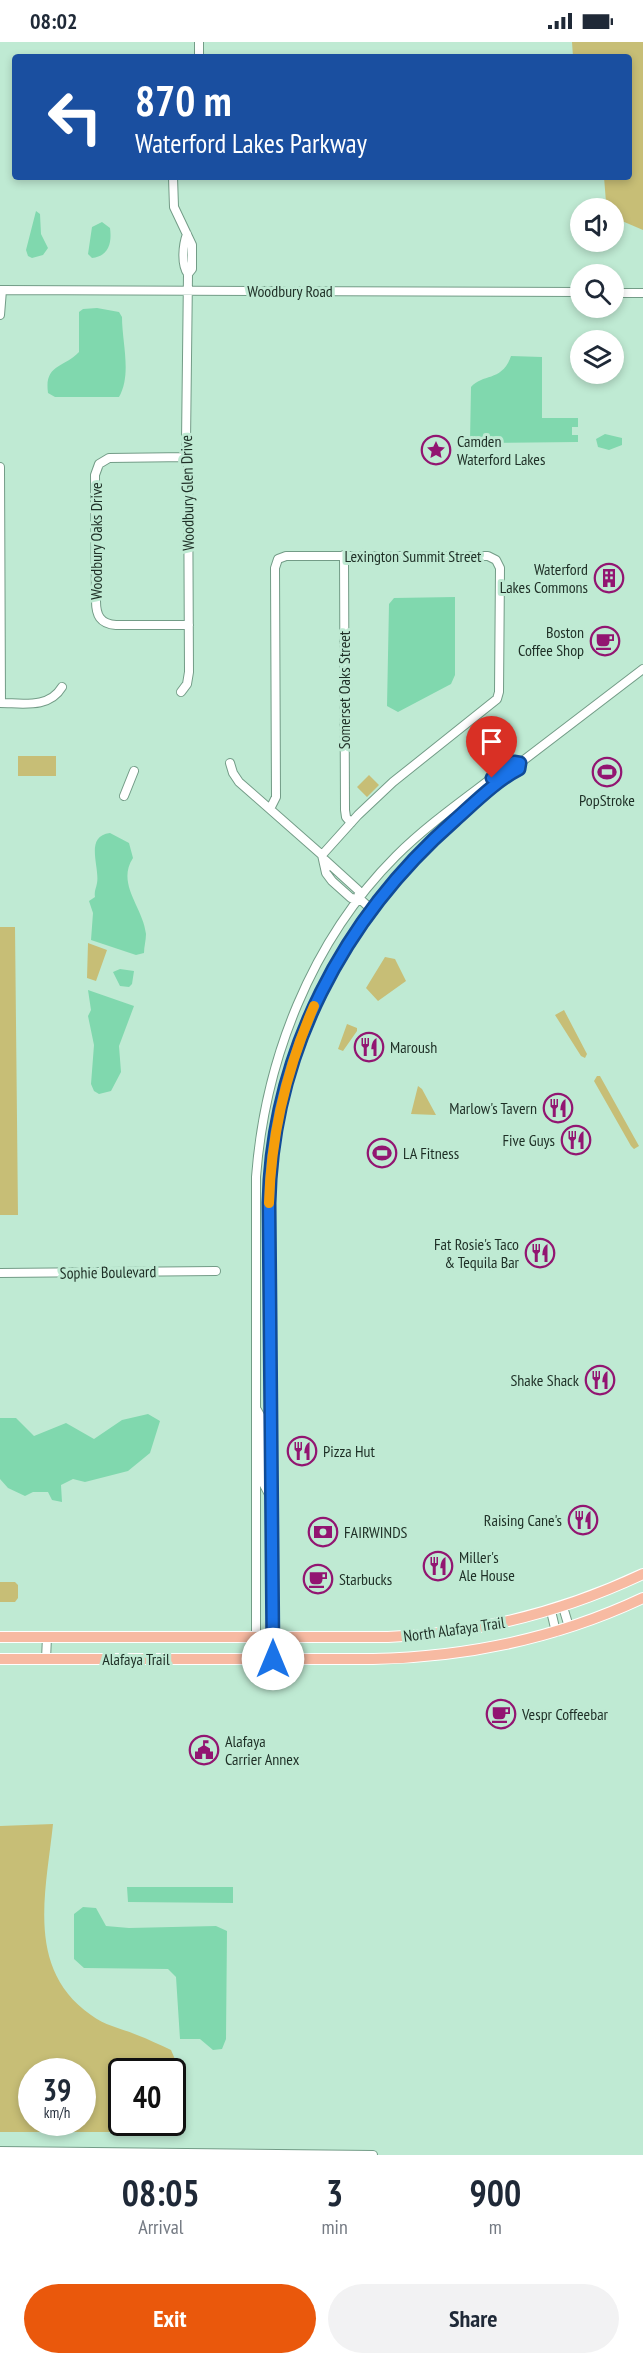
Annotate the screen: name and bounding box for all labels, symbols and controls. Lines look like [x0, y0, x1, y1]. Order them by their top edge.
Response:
text: 08:02 [30, 7, 78, 35]
text: 870 m [135, 73, 232, 128]
icon: left [36, 78, 114, 156]
text: Waterford Lakes Parkway [135, 126, 367, 160]
map controls [570, 198, 624, 384]
button: sound [570, 198, 624, 252]
button: search [570, 264, 624, 318]
street label: Woodbury Road [247, 281, 333, 301]
button: layers [570, 330, 624, 384]
place label: Camden Waterford Lakes [457, 431, 545, 469]
place icon: Camden Waterford Lakes [420, 434, 452, 466]
street label: Woodbury Glen Drive [176, 435, 198, 551]
street label: Woodbury Oaks Drive [86, 482, 106, 600]
street label: Lexington Summit Street [345, 546, 482, 566]
place label: Waterford Lakes Commons [500, 559, 588, 597]
building icon: Waterford Lakes Commons [593, 562, 625, 594]
place label: Boston Coffee Shop [518, 622, 584, 660]
cafe icon: Boston Coffee Shop [589, 625, 621, 657]
street label: Somerset Oaks Street [334, 630, 354, 749]
pin [466, 716, 517, 778]
icon: arrive [475, 725, 508, 758]
sports icon: PopStroke [591, 756, 623, 788]
place label: PopStroke [579, 790, 635, 810]
restaurant icon: Maroush [353, 1031, 385, 1063]
place label: Maroush [390, 1037, 437, 1057]
restaurant icon: Marlow's Tavern [542, 1092, 574, 1124]
place label: Marlow's Tavern [449, 1098, 537, 1118]
restaurant icon: Five Guys [560, 1124, 592, 1156]
place label: Five Guys [502, 1130, 555, 1150]
sports icon: LA Fitness [366, 1137, 398, 1169]
place label: LA Fitness [403, 1143, 459, 1163]
place label: Fat Rosie's Taco & Tequila Bar [434, 1234, 520, 1272]
restaurant icon: Fat Rosie's Taco & Tequila Bar [524, 1237, 556, 1269]
street label: Sophie Boulevard [60, 1261, 157, 1283]
restaurant icon: Shake Shack [584, 1364, 616, 1396]
place label: Shake Shack [510, 1370, 580, 1390]
restaurant icon: Pizza Hut [286, 1435, 318, 1467]
place label: Pizza Hut [323, 1441, 376, 1461]
restaurant icon: Raising Cane's [567, 1504, 599, 1536]
place label: Raising Cane's [484, 1510, 562, 1530]
bank icon: FAIRWINDS [307, 1516, 339, 1548]
place label: FAIRWINDS [344, 1522, 408, 1542]
place label: Miller's Ale House [459, 1547, 515, 1585]
restaurant icon: Miller's Ale House [422, 1550, 454, 1582]
cafe icon: Starbucks [302, 1563, 334, 1595]
place label: Starbucks [339, 1569, 392, 1589]
street label: North Alafaya Trail [402, 1612, 506, 1646]
position arrow [241, 1627, 305, 1691]
street label: Alafaya Trail [102, 1649, 170, 1669]
cafe icon: Vespr Coffeebar [485, 1698, 517, 1730]
place label: Vespr Coffeebar [521, 1704, 609, 1724]
place label: Alafaya Carrier Annex [225, 1731, 300, 1769]
public building icon: Alafaya Carrier Annex [188, 1734, 220, 1766]
speed limit sign: 40 [108, 2058, 186, 2136]
text: 39 [43, 2070, 71, 2109]
text: km/h [44, 2103, 70, 2122]
text: 08:05 [122, 2169, 200, 2216]
text: 3 [326, 2169, 343, 2216]
text: 900 [470, 2169, 521, 2216]
text: Arrival [138, 2214, 183, 2240]
text: min [322, 2214, 348, 2240]
text: m [489, 2214, 502, 2240]
button: Exit [24, 2284, 316, 2353]
button: Share [328, 2284, 619, 2353]

